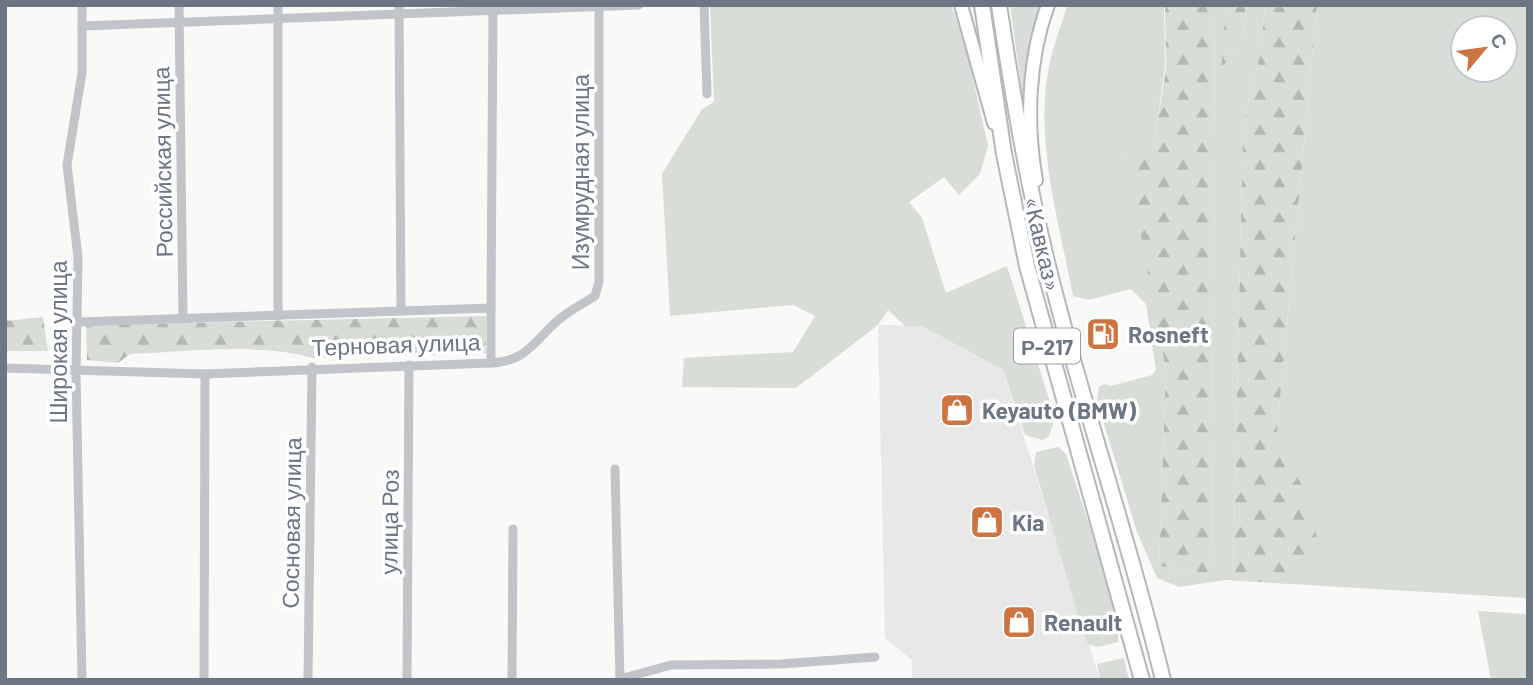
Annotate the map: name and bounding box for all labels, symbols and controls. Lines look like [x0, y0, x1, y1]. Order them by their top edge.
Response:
north arrow [1449, 14, 1519, 84]
text: С [1486, 29, 1513, 52]
street label: Российская улица [146, 66, 178, 258]
street label: Изумрудная улица [566, 74, 594, 270]
street label: «Кавказ» [1018, 194, 1068, 294]
street label: Широкая улица [44, 260, 72, 424]
fuel station icon: Rosneft [1084, 315, 1122, 353]
place label: Rosneft [1128, 320, 1209, 348]
street label: Терновая улица [311, 327, 481, 361]
road number: Р-217 [1014, 328, 1080, 364]
shop icon: Keyauto (BMW) [938, 391, 976, 429]
place label: Keyauto (BMW) [982, 396, 1136, 424]
street label: Сосновая улица [276, 437, 306, 609]
street label: улица Роз [374, 469, 404, 575]
shop icon: Kia [968, 503, 1006, 541]
place label: Kia [1012, 508, 1044, 536]
shop icon: Renault [1000, 603, 1038, 641]
place label: Renault [1044, 608, 1122, 636]

